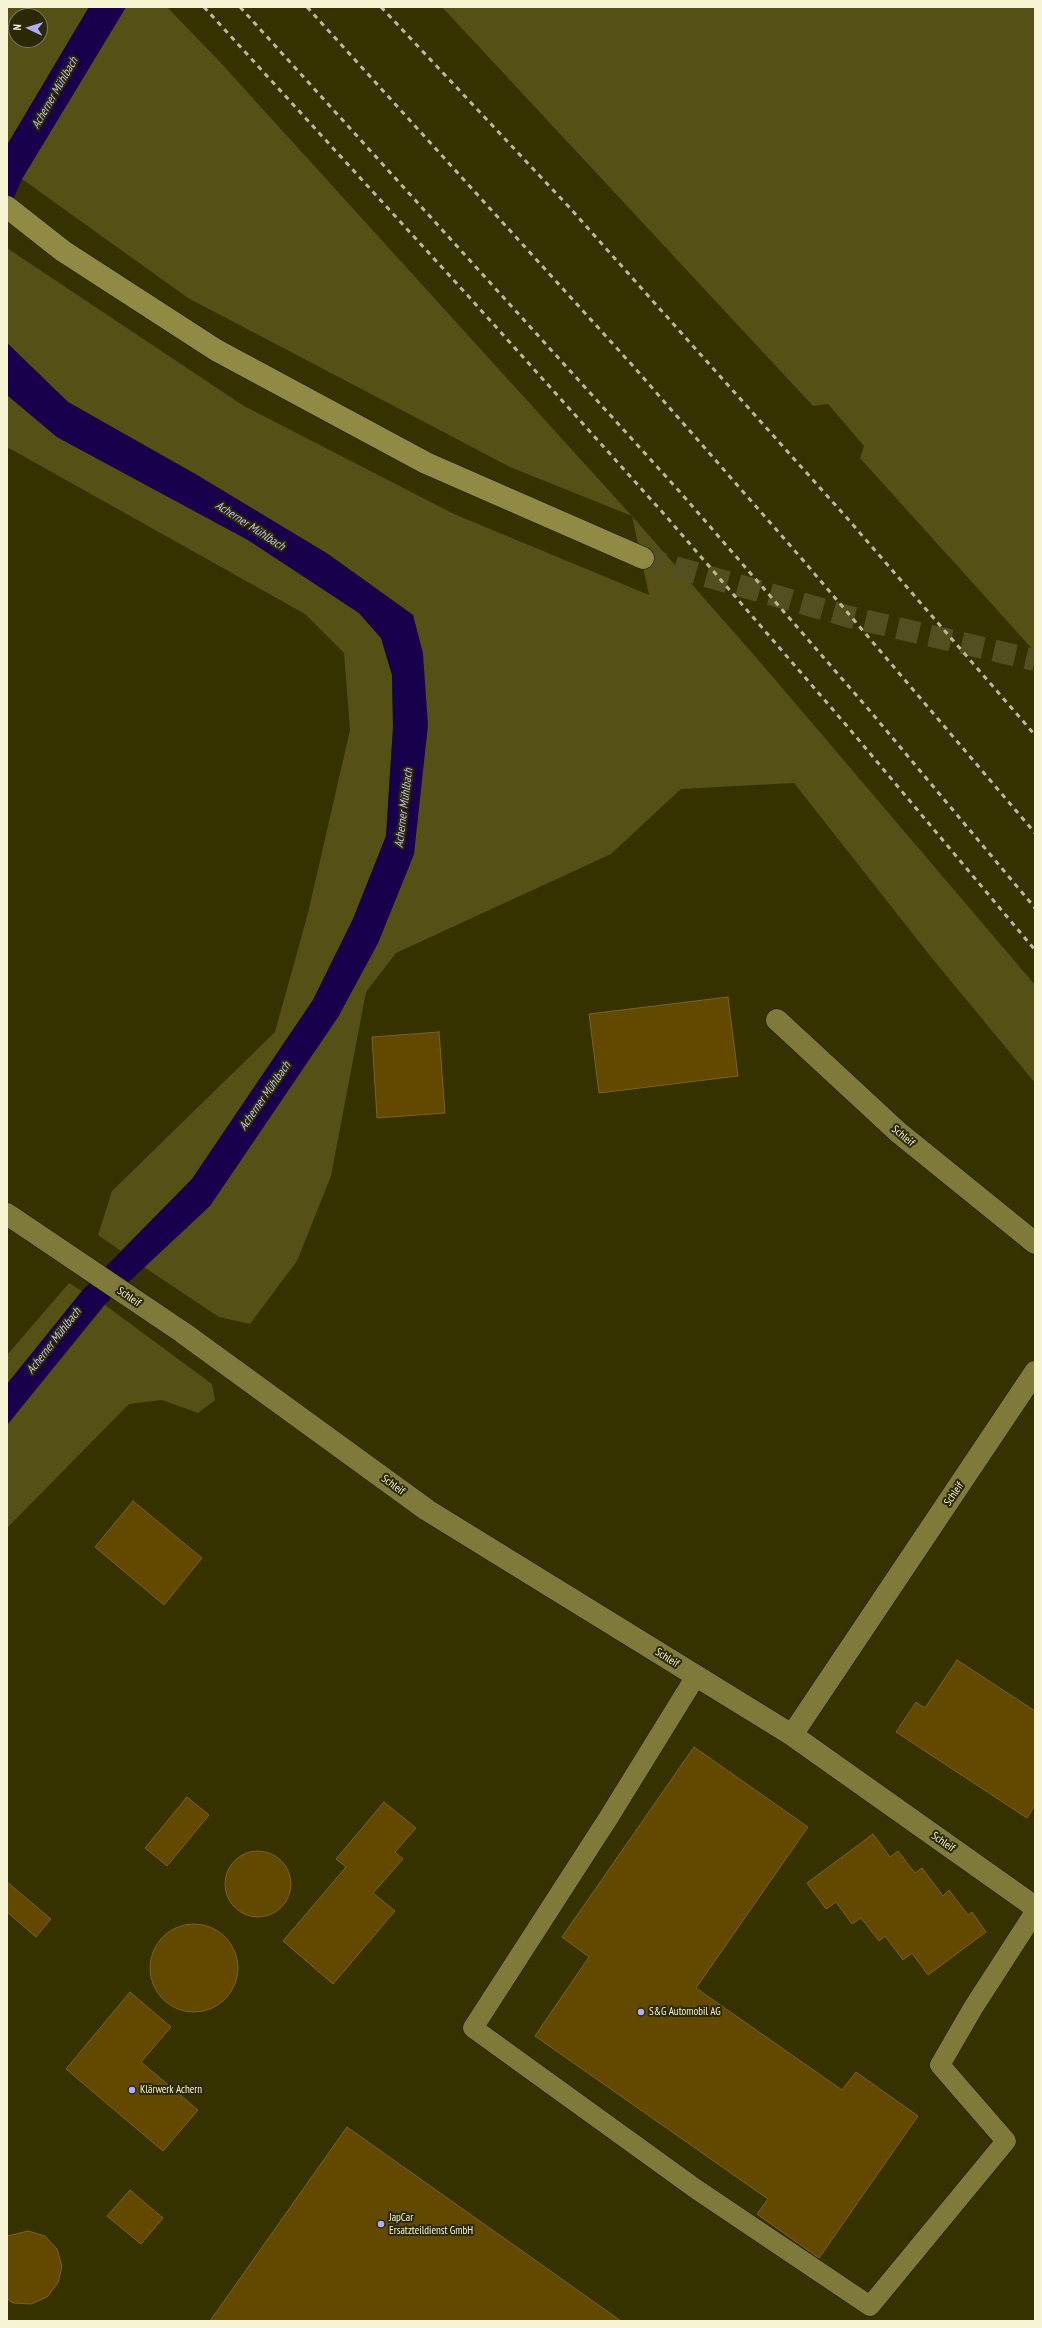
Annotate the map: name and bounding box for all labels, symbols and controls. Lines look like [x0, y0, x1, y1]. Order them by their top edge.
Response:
north arrow [8, 8, 48, 48]
text: N [10, 24, 24, 31]
water label: Acherner Mühlbach [29, 55, 81, 131]
water label: Acherner Mühlbach [213, 498, 287, 554]
water label: Acherner Mühlbach [392, 767, 416, 849]
water label: Acherner Mühlbach [236, 1059, 294, 1133]
street label: Schleif [889, 1123, 917, 1149]
street label: Schleif [115, 1284, 143, 1310]
water label: Acherner Mühlbach [24, 1305, 84, 1377]
street label: Schleif [379, 1472, 407, 1498]
street label: Schleif [941, 1480, 967, 1508]
street label: Schleif [653, 1646, 681, 1670]
street label: Schleif [929, 1829, 957, 1855]
place label: S&G Automobil AG [649, 2005, 721, 2019]
marker: S&G Automobil AG [636, 2007, 646, 2017]
place label: Klärwerk Achern [140, 2083, 202, 2097]
marker: Klärwerk Achern [127, 2085, 137, 2095]
place label: JapCar Ersatzteildienst GmbH [389, 2211, 473, 2237]
marker: JapCar Ersatzteildienst GmbH [376, 2219, 386, 2229]

